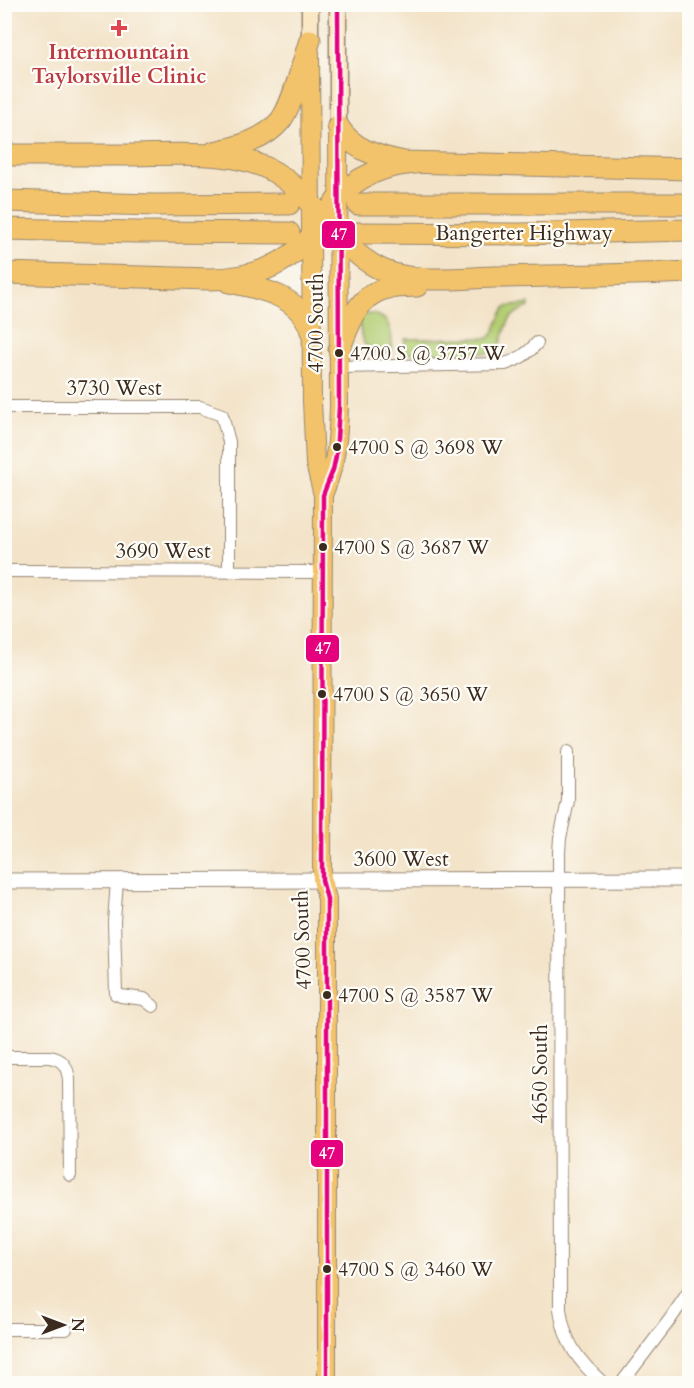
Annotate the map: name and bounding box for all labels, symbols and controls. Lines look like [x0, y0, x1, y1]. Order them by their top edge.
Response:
marker: Intermountain Taylorsville Clinic [110, 19, 128, 37]
place label: Intermountain Taylorsville Clinic [32, 38, 206, 91]
street label: Bangerter Highway [435, 219, 613, 248]
line badge: 47 [321, 220, 356, 249]
text: 47 [331, 224, 347, 246]
street label: 4700 South [302, 272, 331, 373]
place label: 4700 S @ 3757 W [350, 340, 506, 367]
marker: 4700 S @ 3757 W [333, 347, 345, 359]
street label: 3730 West [66, 374, 162, 403]
place label: 4700 S @ 3698 W [348, 434, 504, 461]
marker: 4700 S @ 3698 W [331, 441, 343, 453]
place label: 4700 S @ 3687 W [334, 534, 490, 561]
street label: 3690 West [115, 537, 211, 566]
marker: 4700 S @ 3687 W [317, 541, 329, 553]
line badge: 47 [305, 634, 340, 663]
text: 47 [315, 638, 331, 660]
place label: 4700 S @ 3650 W [333, 681, 489, 708]
marker: 4700 S @ 3650 W [316, 688, 328, 700]
street label: 3600 West [353, 845, 449, 874]
street label: 4700 South [286, 889, 319, 991]
place label: 4700 S @ 3587 W [338, 982, 494, 1009]
marker: 4700 S @ 3587 W [321, 989, 333, 1001]
street label: 4650 South [526, 1023, 555, 1124]
line badge: 47 [310, 1139, 344, 1168]
text: 47 [319, 1143, 335, 1165]
place label: 4700 S @ 3460 W [338, 1256, 494, 1283]
marker: 4700 S @ 3460 W [321, 1263, 333, 1275]
north arrow [33, 1295, 93, 1355]
text: N [66, 1318, 88, 1332]

